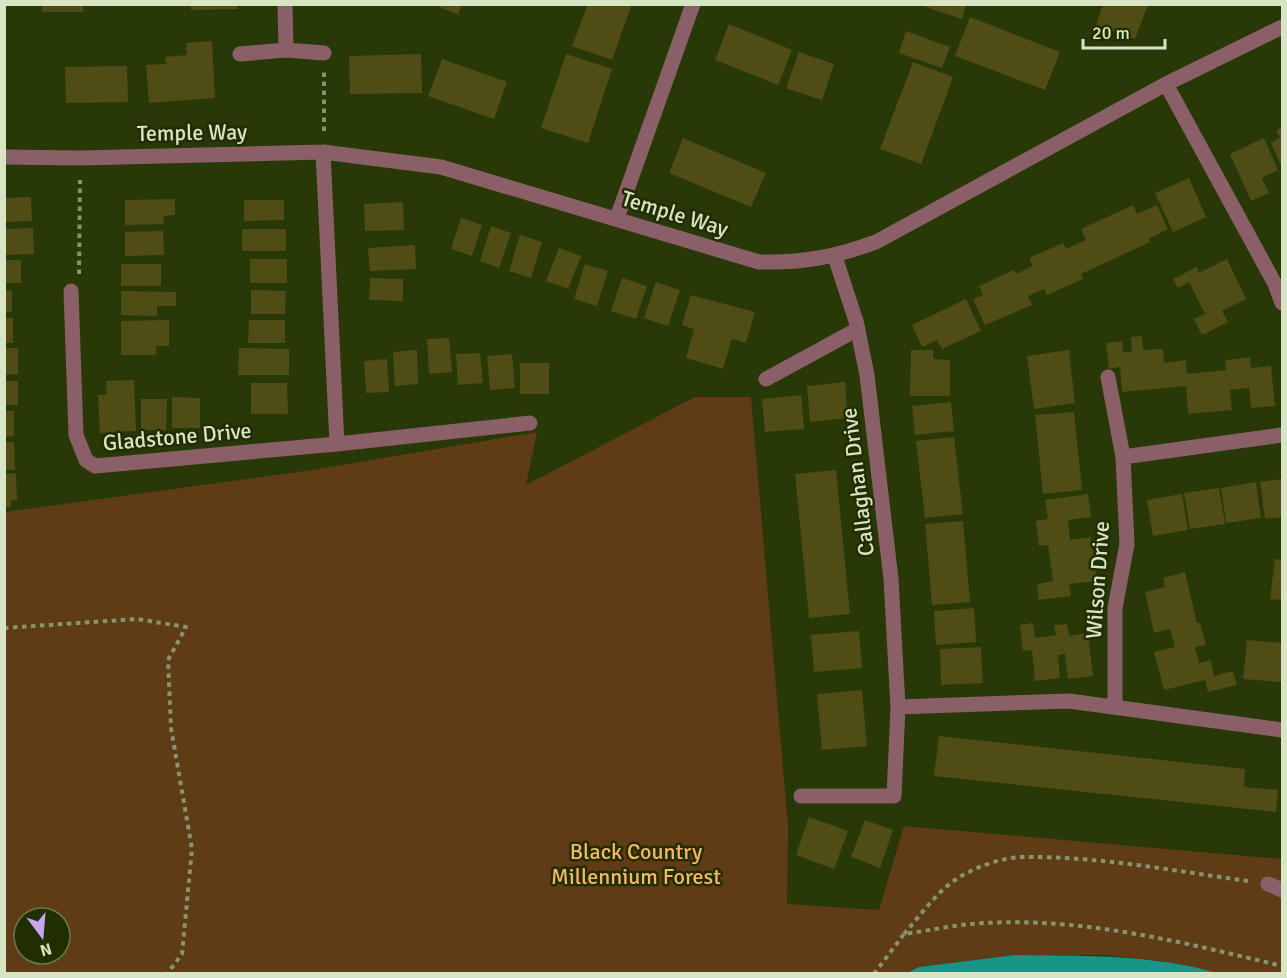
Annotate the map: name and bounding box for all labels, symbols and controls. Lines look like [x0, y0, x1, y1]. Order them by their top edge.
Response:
scale bar [1083, 12, 1166, 50]
text: 20 m [1092, 22, 1130, 44]
street label: Temple Way [137, 118, 248, 147]
street label: Temple Way [618, 184, 732, 243]
street label: Callaghan Drive [835, 406, 880, 557]
street label: Gladstone Drive [102, 417, 252, 456]
street label: Wilson Drive [1080, 520, 1115, 640]
park label: Black Country Millennium Forest [551, 838, 721, 890]
north arrow [12, 906, 72, 966]
text: N [38, 938, 54, 961]

